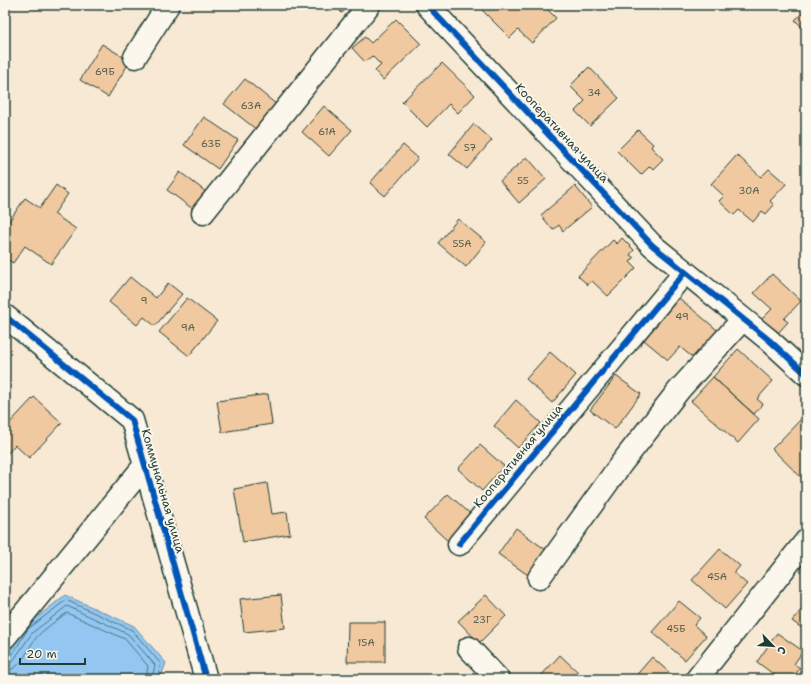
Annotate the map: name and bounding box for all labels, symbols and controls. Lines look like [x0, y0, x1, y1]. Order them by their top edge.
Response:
house number: 69Б [95, 65, 115, 78]
street label: Кооперативная улица [512, 80, 613, 187]
house number: 34 [587, 86, 601, 99]
house number: 63А [241, 99, 261, 112]
house number: 61А [318, 125, 336, 138]
house number: 63Б [201, 137, 221, 150]
house number: 57 [464, 141, 476, 154]
house number: 55 [517, 174, 529, 187]
house number: 30А [738, 184, 760, 197]
house number: 55А [452, 237, 472, 250]
house number: 9 [141, 294, 148, 307]
house number: 49 [675, 310, 689, 323]
house number: 9А [181, 321, 195, 334]
street label: Кооперативная улица [470, 400, 566, 511]
street label: Коммунальная улица [138, 427, 189, 556]
house number: 45А [707, 570, 727, 583]
house number: 23Г [473, 613, 492, 626]
house number: 45Б [666, 622, 686, 635]
north arrow [753, 626, 793, 666]
house number: 15А [357, 636, 375, 649]
scale bar [20, 640, 85, 666]
text: С [773, 644, 790, 656]
text: 20 m [26, 646, 57, 662]

